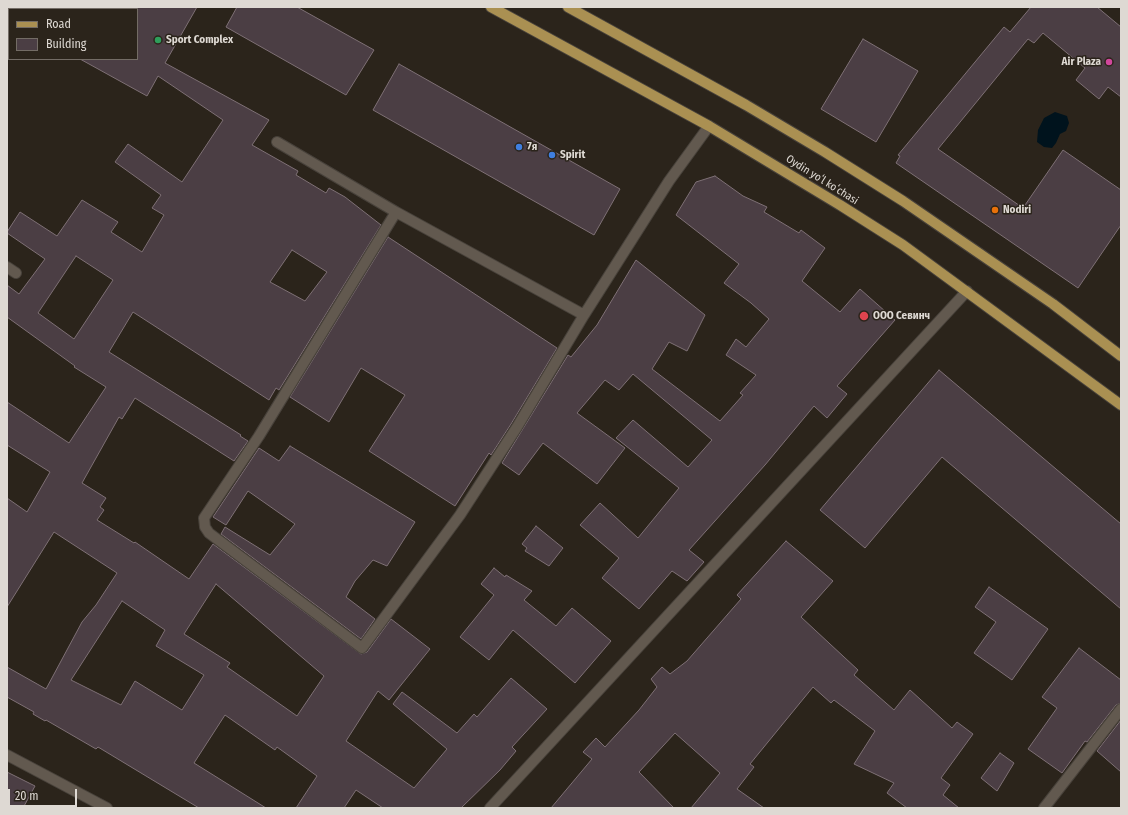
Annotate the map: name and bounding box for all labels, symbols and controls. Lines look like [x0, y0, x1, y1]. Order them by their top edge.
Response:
legend [8, 8, 138, 60]
text: Road [46, 17, 71, 31]
place label: Sport Complex [166, 33, 233, 47]
marker: Sport Complex [153, 35, 163, 45]
text: Building [46, 37, 86, 51]
place label: Air Plaza [1062, 55, 1101, 69]
marker: Air Plaza [1104, 57, 1114, 67]
place label: 7я [527, 140, 537, 154]
marker: 7я [514, 142, 524, 152]
place label: Spirit [560, 148, 585, 162]
marker: Spirit [547, 150, 557, 160]
street label: Oydin yoʻl koʻchasi [783, 152, 861, 208]
place label: Nodiri [1003, 203, 1031, 217]
marker: Nodiri [990, 205, 1000, 215]
place label: ООО Севинч [873, 309, 930, 323]
marker: ООО Севинч [858, 310, 870, 322]
scale bar [10, 781, 79, 807]
text: 20 m [15, 789, 39, 803]

